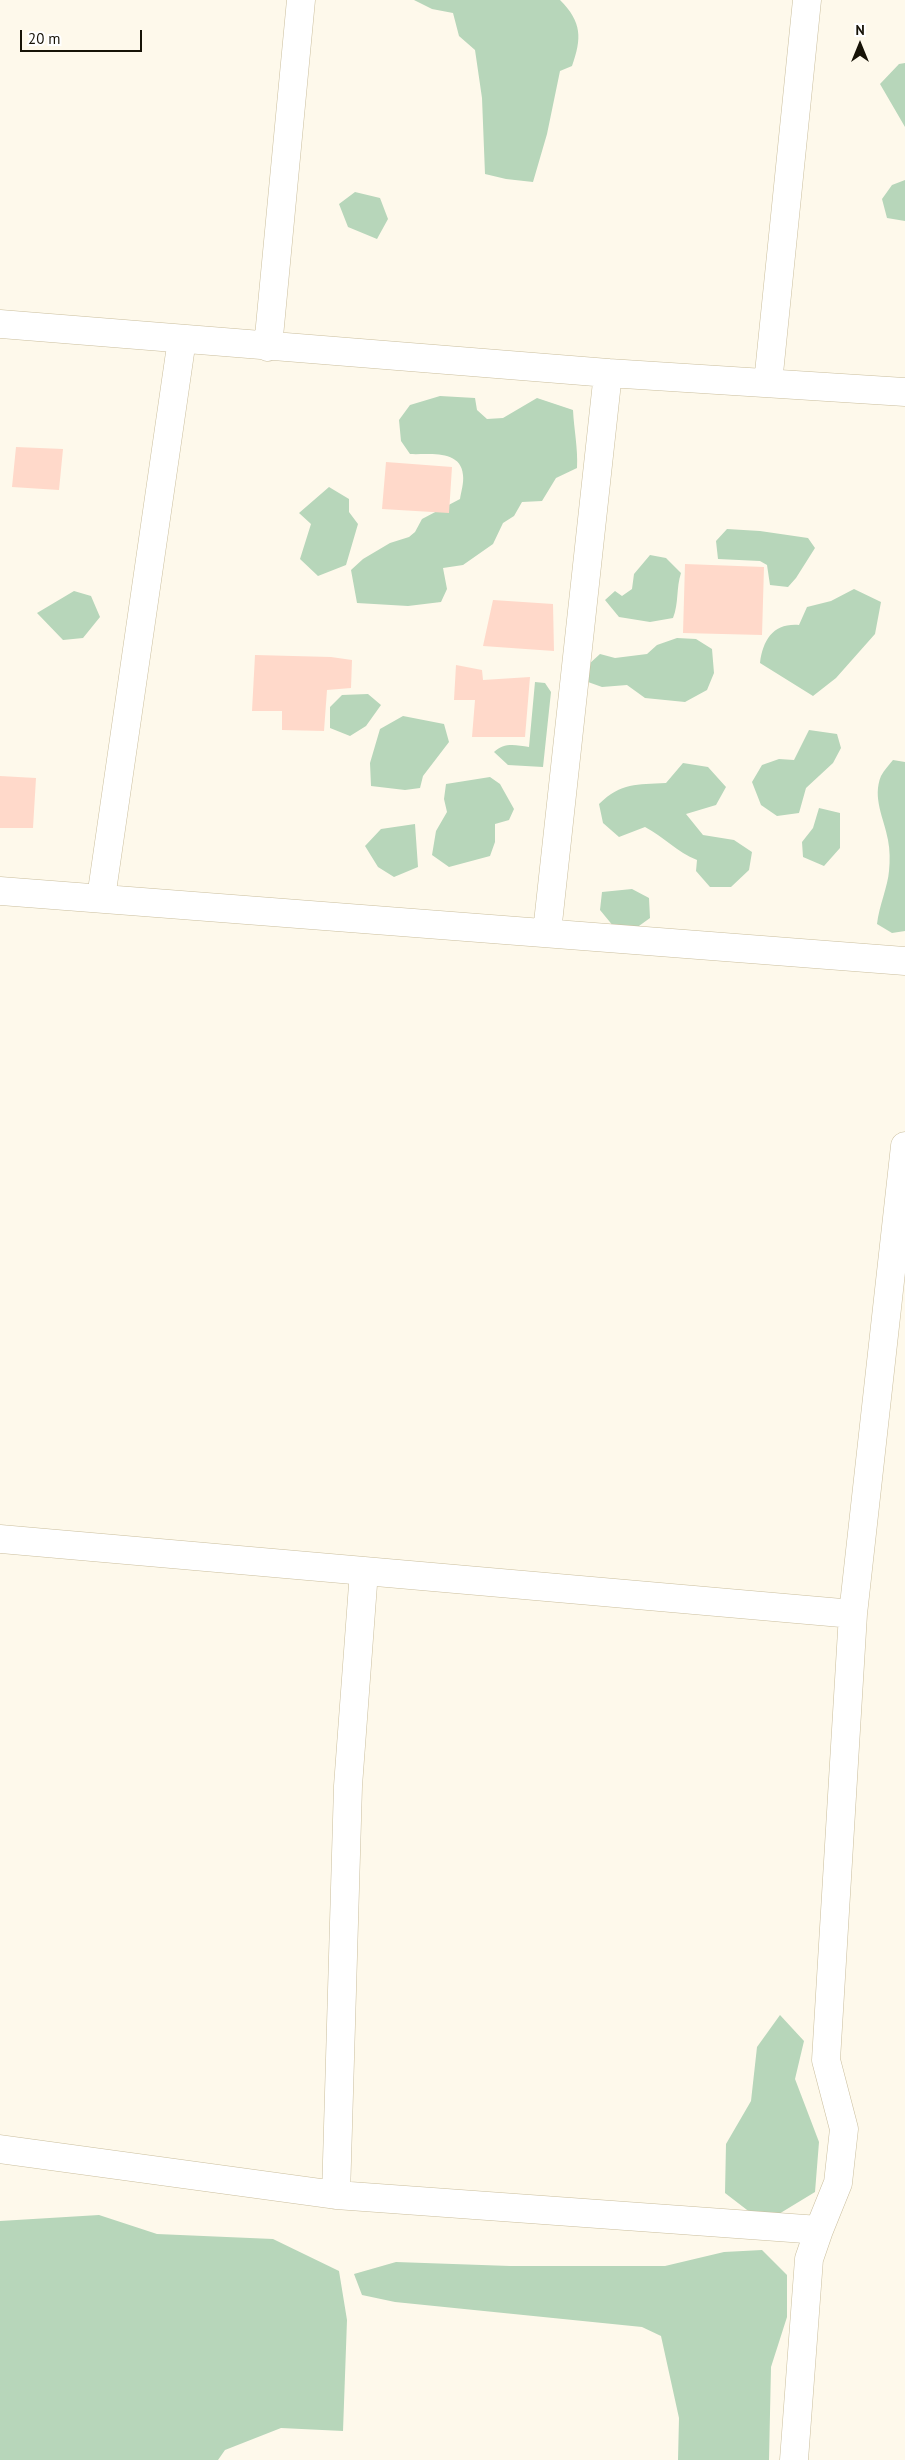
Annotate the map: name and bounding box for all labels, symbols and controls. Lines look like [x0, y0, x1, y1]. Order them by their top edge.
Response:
scale bar [22, 20, 145, 52]
north arrow [835, 20, 885, 70]
text: N [855, 21, 865, 39]
text: 20 m [28, 29, 61, 48]

